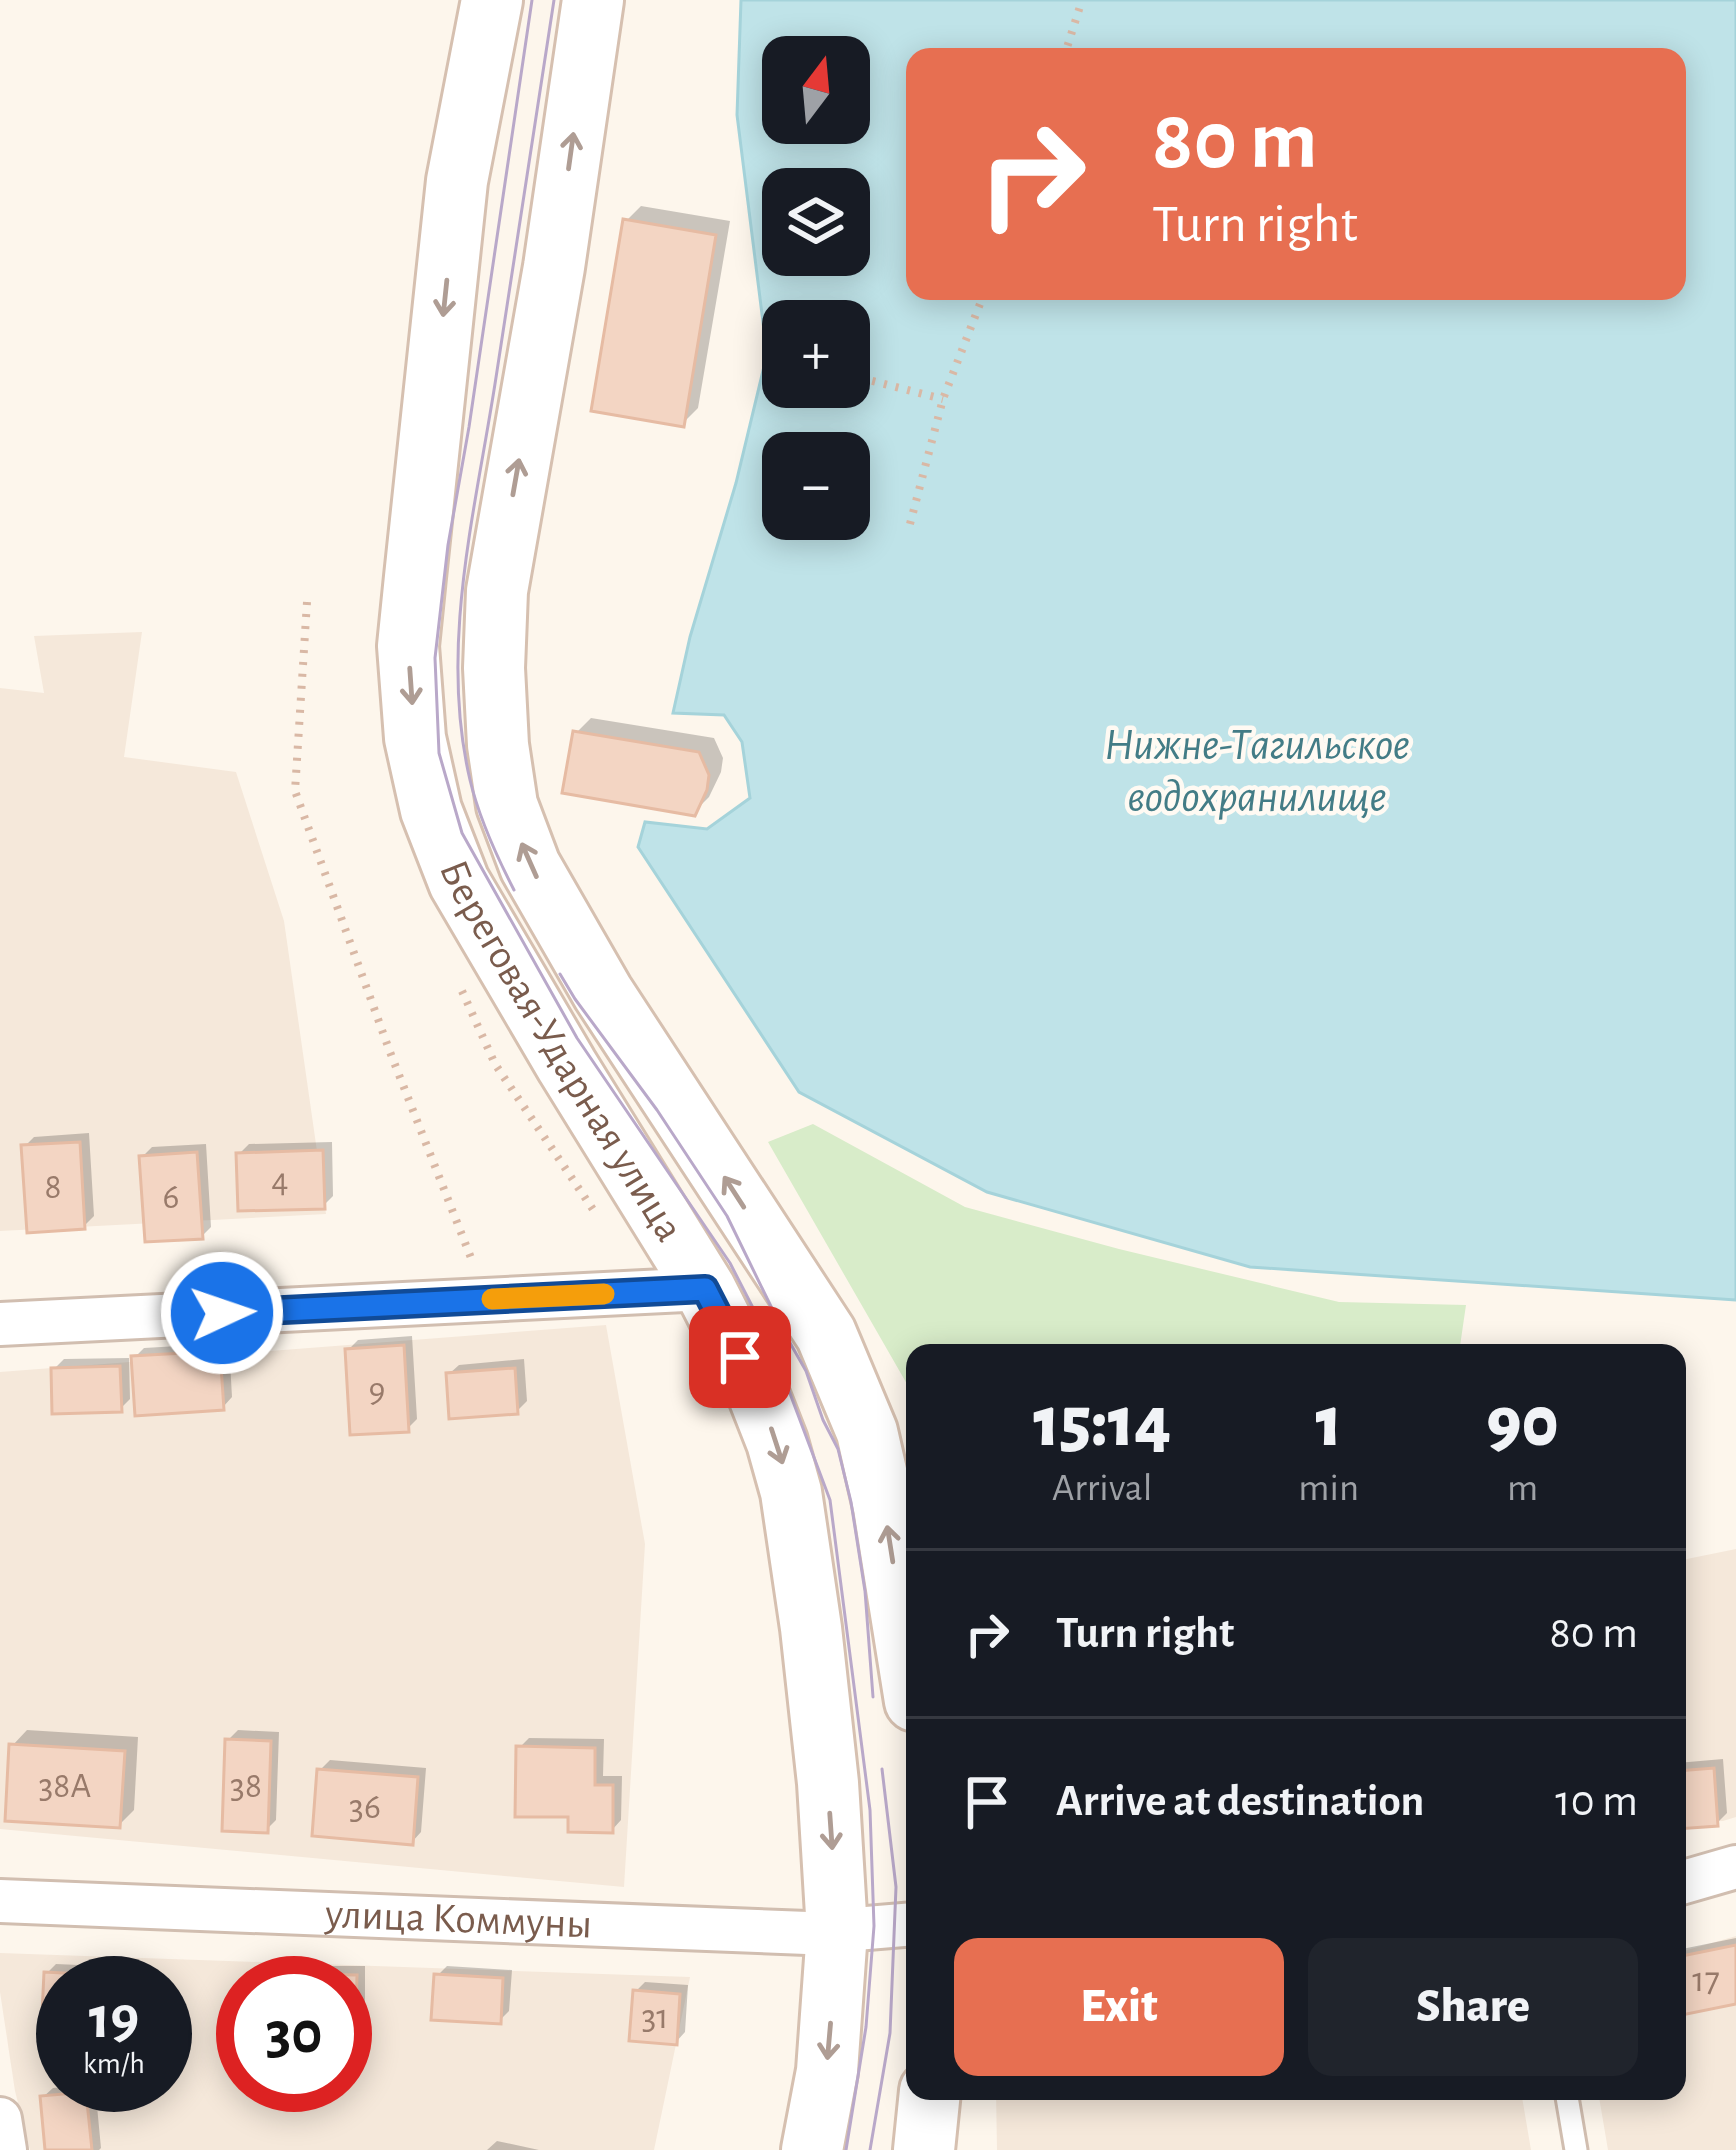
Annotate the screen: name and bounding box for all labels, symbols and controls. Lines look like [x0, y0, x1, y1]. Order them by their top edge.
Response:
north arrow [762, 36, 870, 144]
map controls [762, 36, 870, 540]
icon: right [954, 96, 1110, 252]
text: 80 m [1152, 100, 1318, 184]
one-way arrow [560, 132, 583, 171]
button: layers [762, 168, 870, 276]
text: Turn right [1152, 198, 1358, 252]
one-way arrow [433, 278, 456, 317]
button: + [762, 300, 870, 408]
button: − [762, 432, 870, 540]
one-way arrow [506, 458, 529, 497]
one-way arrow [400, 666, 423, 705]
water label: Нижне-Тагильское водохранилище [1104, 723, 1410, 820]
one-way arrow [517, 843, 539, 879]
street label: Береговая-Ударная улица [432, 854, 691, 1248]
house number: 4 [271, 1163, 289, 1199]
house number: 8 [44, 1169, 62, 1205]
one-way arrow [721, 1175, 746, 1209]
house number: 6 [163, 1179, 179, 1215]
position arrow [159, 1250, 285, 1376]
pin [689, 1306, 791, 1408]
icon: arrive [707, 1324, 773, 1390]
house number: 9 [369, 1372, 385, 1408]
text: 15:14 [1033, 1387, 1171, 1459]
text: 1 [1315, 1387, 1342, 1459]
text: 90 [1486, 1387, 1559, 1459]
one-way arrow [768, 1426, 790, 1464]
text: Arrival [1052, 1469, 1152, 1508]
text: min [1298, 1469, 1359, 1508]
text: m [1507, 1469, 1538, 1508]
one-way arrow [878, 1525, 901, 1564]
icon: right [954, 1601, 1020, 1667]
text: Turn right [1056, 1611, 1234, 1656]
text: 80 m [1549, 1611, 1638, 1656]
house number: 38А [38, 1768, 92, 1804]
house number: 38 [230, 1768, 262, 1804]
icon: arrive [954, 1769, 1020, 1835]
text: Arrive at destination [1056, 1779, 1424, 1824]
text: 10 m [1555, 1779, 1638, 1824]
house number: 36 [349, 1789, 381, 1825]
one-way arrow [820, 1811, 843, 1850]
street label: улица Коммуны [323, 1893, 593, 1945]
button: Exit [954, 1938, 1284, 2076]
button: Share [1308, 1938, 1638, 2076]
speed limit sign: 30 [216, 1956, 372, 2112]
house number: 17 [1692, 1962, 1720, 1998]
text: 19 [89, 1989, 139, 2049]
house number: 31 [641, 1999, 669, 2035]
one-way arrow [818, 2021, 841, 2060]
text: km/h [83, 2049, 145, 2079]

